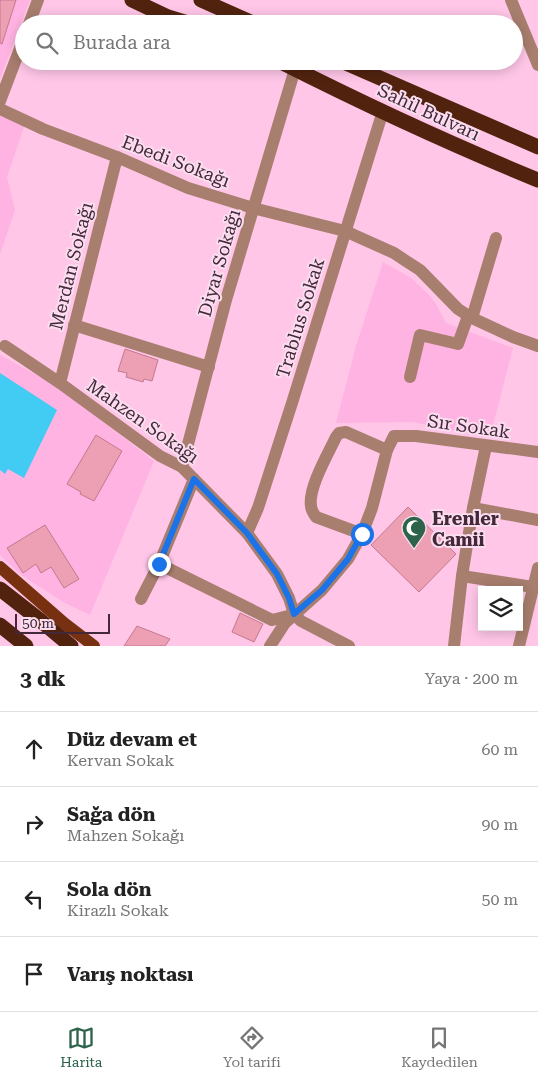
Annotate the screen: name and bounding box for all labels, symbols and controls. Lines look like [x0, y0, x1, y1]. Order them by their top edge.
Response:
search box [15, 15, 523, 70]
icon: search [33, 29, 61, 57]
text: Burada ara [73, 31, 171, 54]
street label: Sahil Bulvarı [375, 79, 484, 145]
street label: Ebedi Sokağı [119, 131, 233, 191]
street label: Merdan Sokağı [45, 200, 97, 332]
street label: Diyar Sokağı [194, 207, 244, 319]
street label: Trablus Sokak [272, 255, 328, 381]
street label: Mahzen Sokağı [83, 375, 203, 468]
street label: Sır Sokak [426, 410, 512, 442]
place label: Erenler Camii [432, 508, 499, 550]
mosque icon: Erenler Camii [401, 515, 427, 549]
route start [351, 523, 374, 546]
route end [148, 553, 171, 576]
map controls [478, 586, 523, 631]
button: layers [478, 586, 523, 631]
scale bar [15, 611, 110, 634]
text: 50 m [22, 615, 54, 631]
text: 3 dk [20, 667, 66, 691]
text: Yaya · 200 m [425, 669, 518, 688]
text: Düz devam et [67, 728, 197, 751]
icon: ahead [20, 735, 48, 763]
text: 60 m [481, 740, 518, 759]
text: Kervan Sokak [67, 751, 174, 770]
text: Sağa dön [67, 803, 155, 826]
icon: right [20, 810, 48, 838]
text: 90 m [481, 815, 518, 834]
text: Mahzen Sokağı [67, 826, 184, 845]
text: Sola dön [67, 878, 152, 901]
icon: left [20, 885, 48, 913]
text: 50 m [481, 890, 518, 909]
text: Kirazlı Sokak [67, 901, 169, 920]
icon: arrive [20, 960, 48, 988]
text: Varış noktası [67, 963, 193, 986]
tab: Harita [60, 1024, 102, 1070]
tab: Yol tarifi [223, 1024, 281, 1070]
tab: Kaydedilen [401, 1024, 478, 1070]

